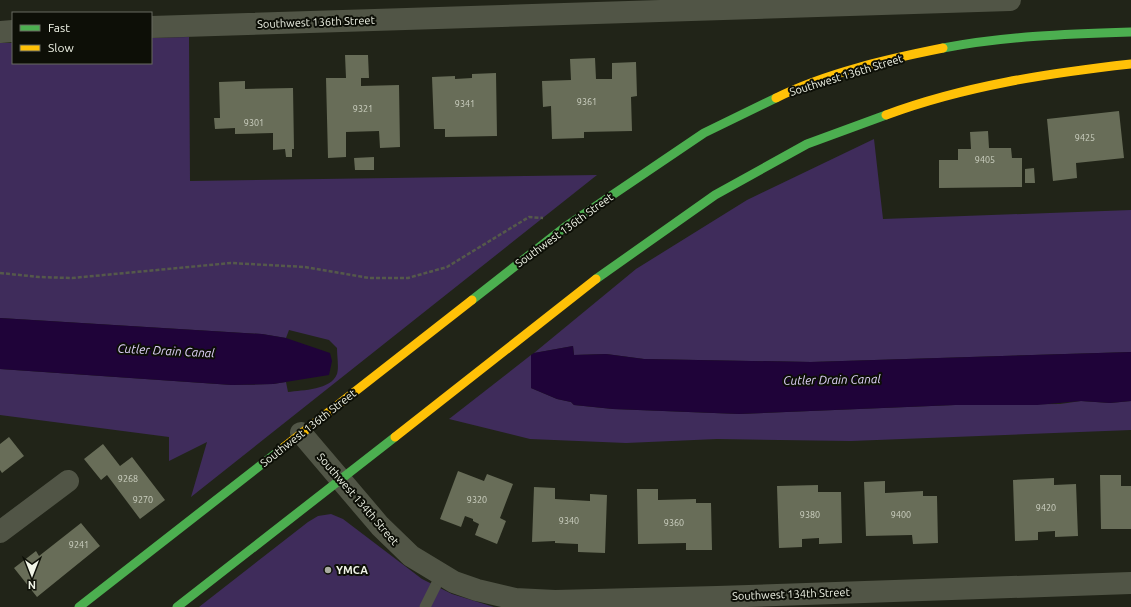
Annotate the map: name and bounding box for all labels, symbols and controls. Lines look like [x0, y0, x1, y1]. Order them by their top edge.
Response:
legend [12, 12, 152, 64]
street label: Southwest 136th Street [257, 14, 376, 30]
text: Fast [48, 21, 70, 34]
text: Slow [48, 41, 74, 54]
street label: Southwest 136th Street [788, 52, 905, 98]
house number: 9361 [577, 97, 597, 107]
house number: 9341 [455, 99, 475, 109]
house number: 9321 [353, 104, 373, 114]
house number: 9301 [244, 118, 264, 128]
house number: 9425 [1075, 133, 1095, 143]
house number: 9405 [975, 155, 995, 165]
street label: Southwest 136th Street [513, 190, 616, 269]
water label: Cutler Drain Canal [117, 341, 216, 360]
water label: Cutler Drain Canal [783, 372, 881, 387]
street label: Southwest 136th Street [258, 387, 359, 469]
street label: Southwest 134th Street [315, 451, 402, 548]
house number: 9268 [118, 474, 138, 484]
house number: 9270 [133, 495, 153, 505]
house number: 9320 [467, 495, 487, 505]
house number: 9420 [1036, 503, 1056, 513]
house number: 9380 [800, 510, 820, 520]
house number: 9400 [891, 510, 911, 520]
house number: 9340 [559, 516, 579, 526]
house number: 9360 [664, 518, 684, 528]
house number: 9241 [69, 540, 89, 550]
north arrow [12, 555, 52, 595]
place label: YMCA [336, 564, 368, 576]
marker: YMCA [323, 565, 333, 575]
text: N [28, 579, 36, 591]
street label: Southwest 134th Street [732, 586, 851, 602]

